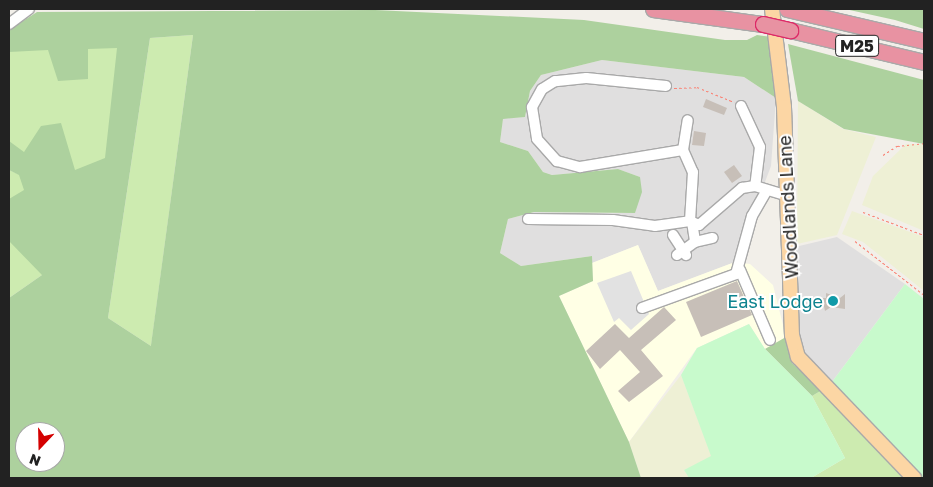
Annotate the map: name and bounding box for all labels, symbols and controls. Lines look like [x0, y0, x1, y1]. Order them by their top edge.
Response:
road number: M25 [834, 32, 880, 59]
street label: Woodlands Lane [773, 135, 803, 279]
place label: East Lodge [727, 290, 823, 312]
marker: East Lodge [827, 295, 839, 307]
north arrow [15, 422, 65, 472]
text: N [27, 451, 43, 470]

